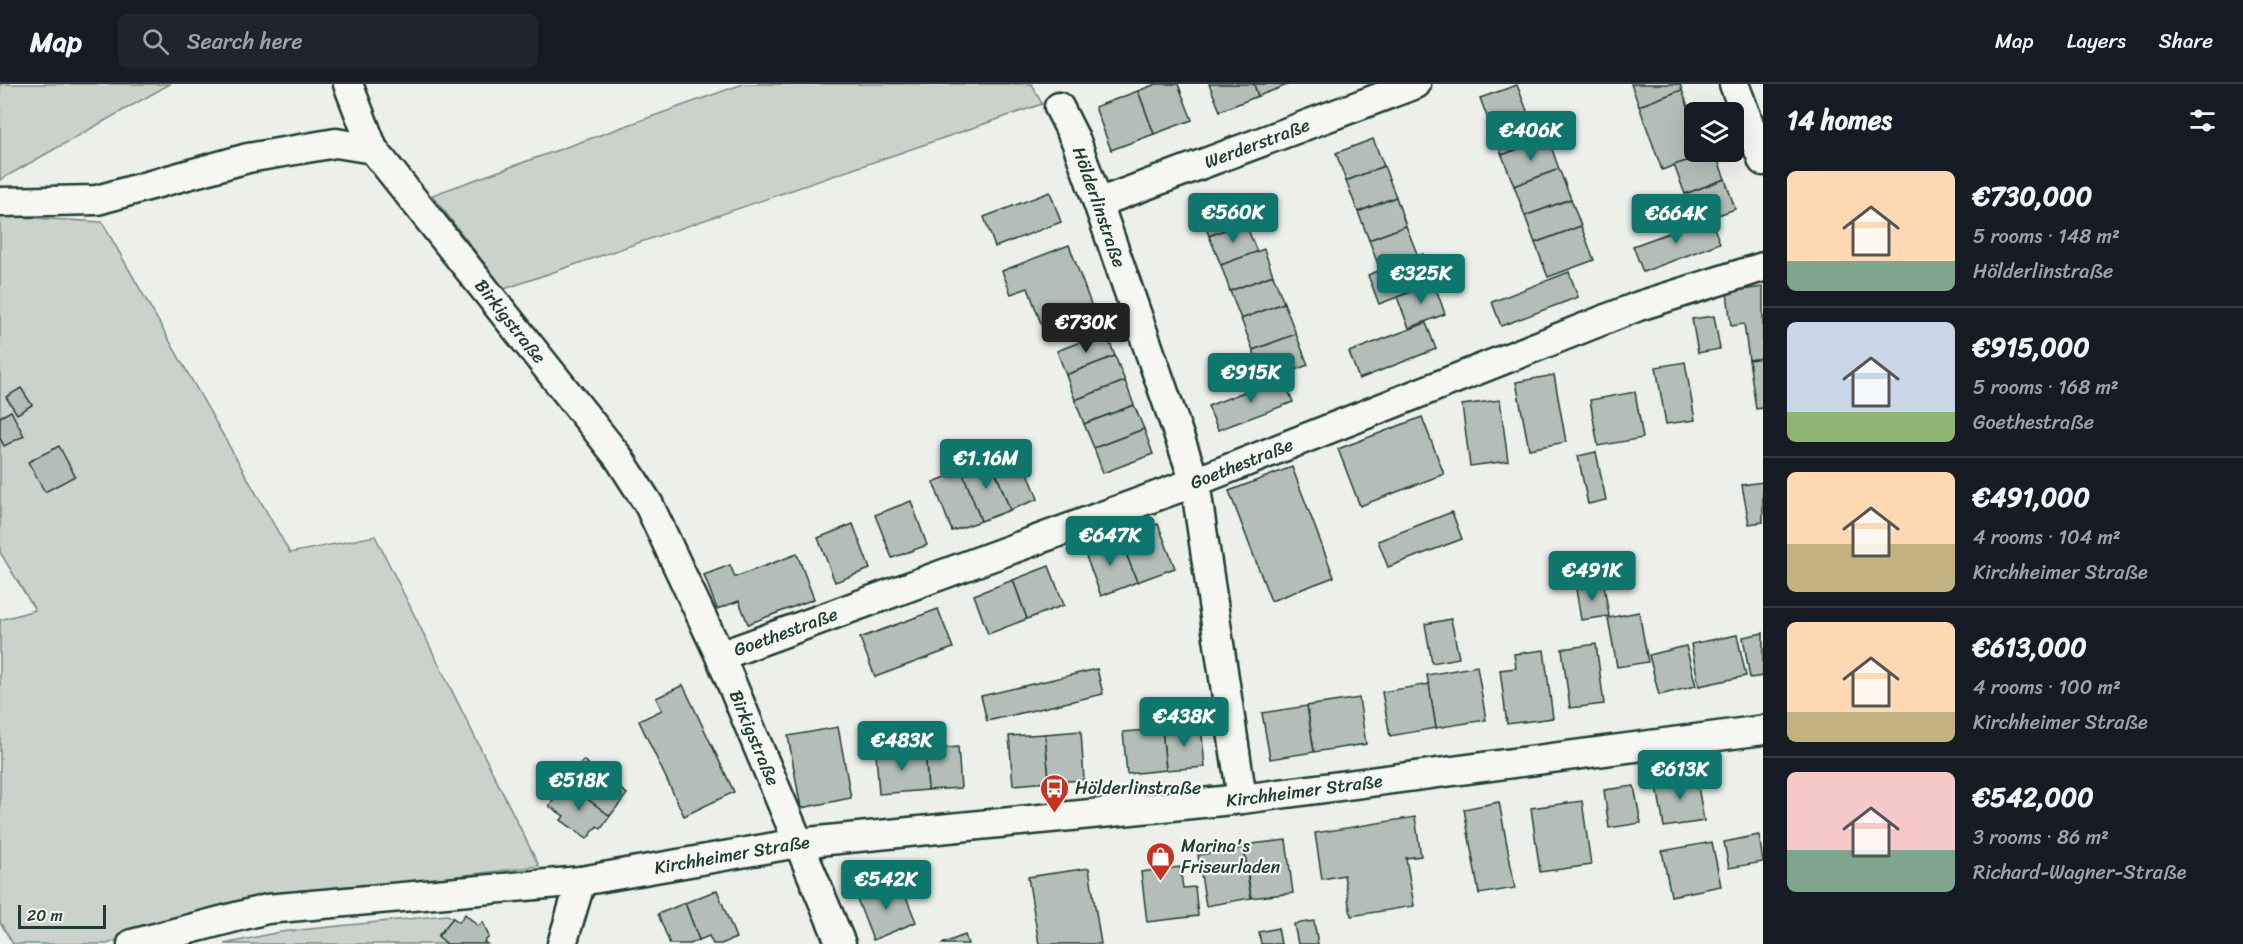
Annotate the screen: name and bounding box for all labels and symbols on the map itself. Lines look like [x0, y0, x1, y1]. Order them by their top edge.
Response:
street label: Werderstraße [1200, 109, 1315, 178]
pin: €406K [1489, 111, 1573, 162]
street label: Hölderlinstraße [1063, 142, 1135, 272]
pin: €560K [1191, 193, 1275, 244]
pin: €664K [1634, 194, 1718, 245]
pin: €325K [1379, 254, 1463, 305]
street label: Birkigstraße [466, 272, 554, 371]
pin: €730K [1044, 303, 1128, 354]
pin: €915K [1209, 353, 1293, 404]
street label: Goethestraße [1185, 429, 1298, 498]
pin: €1.16M [937, 439, 1035, 490]
pin: €647K [1068, 516, 1152, 567]
pin: €491K [1550, 551, 1634, 602]
street label: Goethestraße [729, 598, 842, 666]
street label: Birkigstraße [720, 685, 789, 791]
pin: €438K [1142, 697, 1226, 748]
pin: €483K [860, 721, 944, 772]
pin: €613K [1638, 750, 1722, 801]
pin: €518K [537, 761, 621, 812]
street label: Kirchheimer Straße [1225, 765, 1385, 816]
bus stop icon: Hölderlinstraße [1038, 772, 1070, 814]
place label: Hölderlinstraße [1075, 772, 1201, 804]
street label: Kirchheimer Straße [652, 826, 811, 884]
place label: Marina's Friseurladen [1181, 830, 1281, 883]
shop icon: Marina's Friseurladen [1144, 840, 1176, 882]
pin: €542K [844, 860, 928, 911]
scale bar [18, 902, 106, 930]

